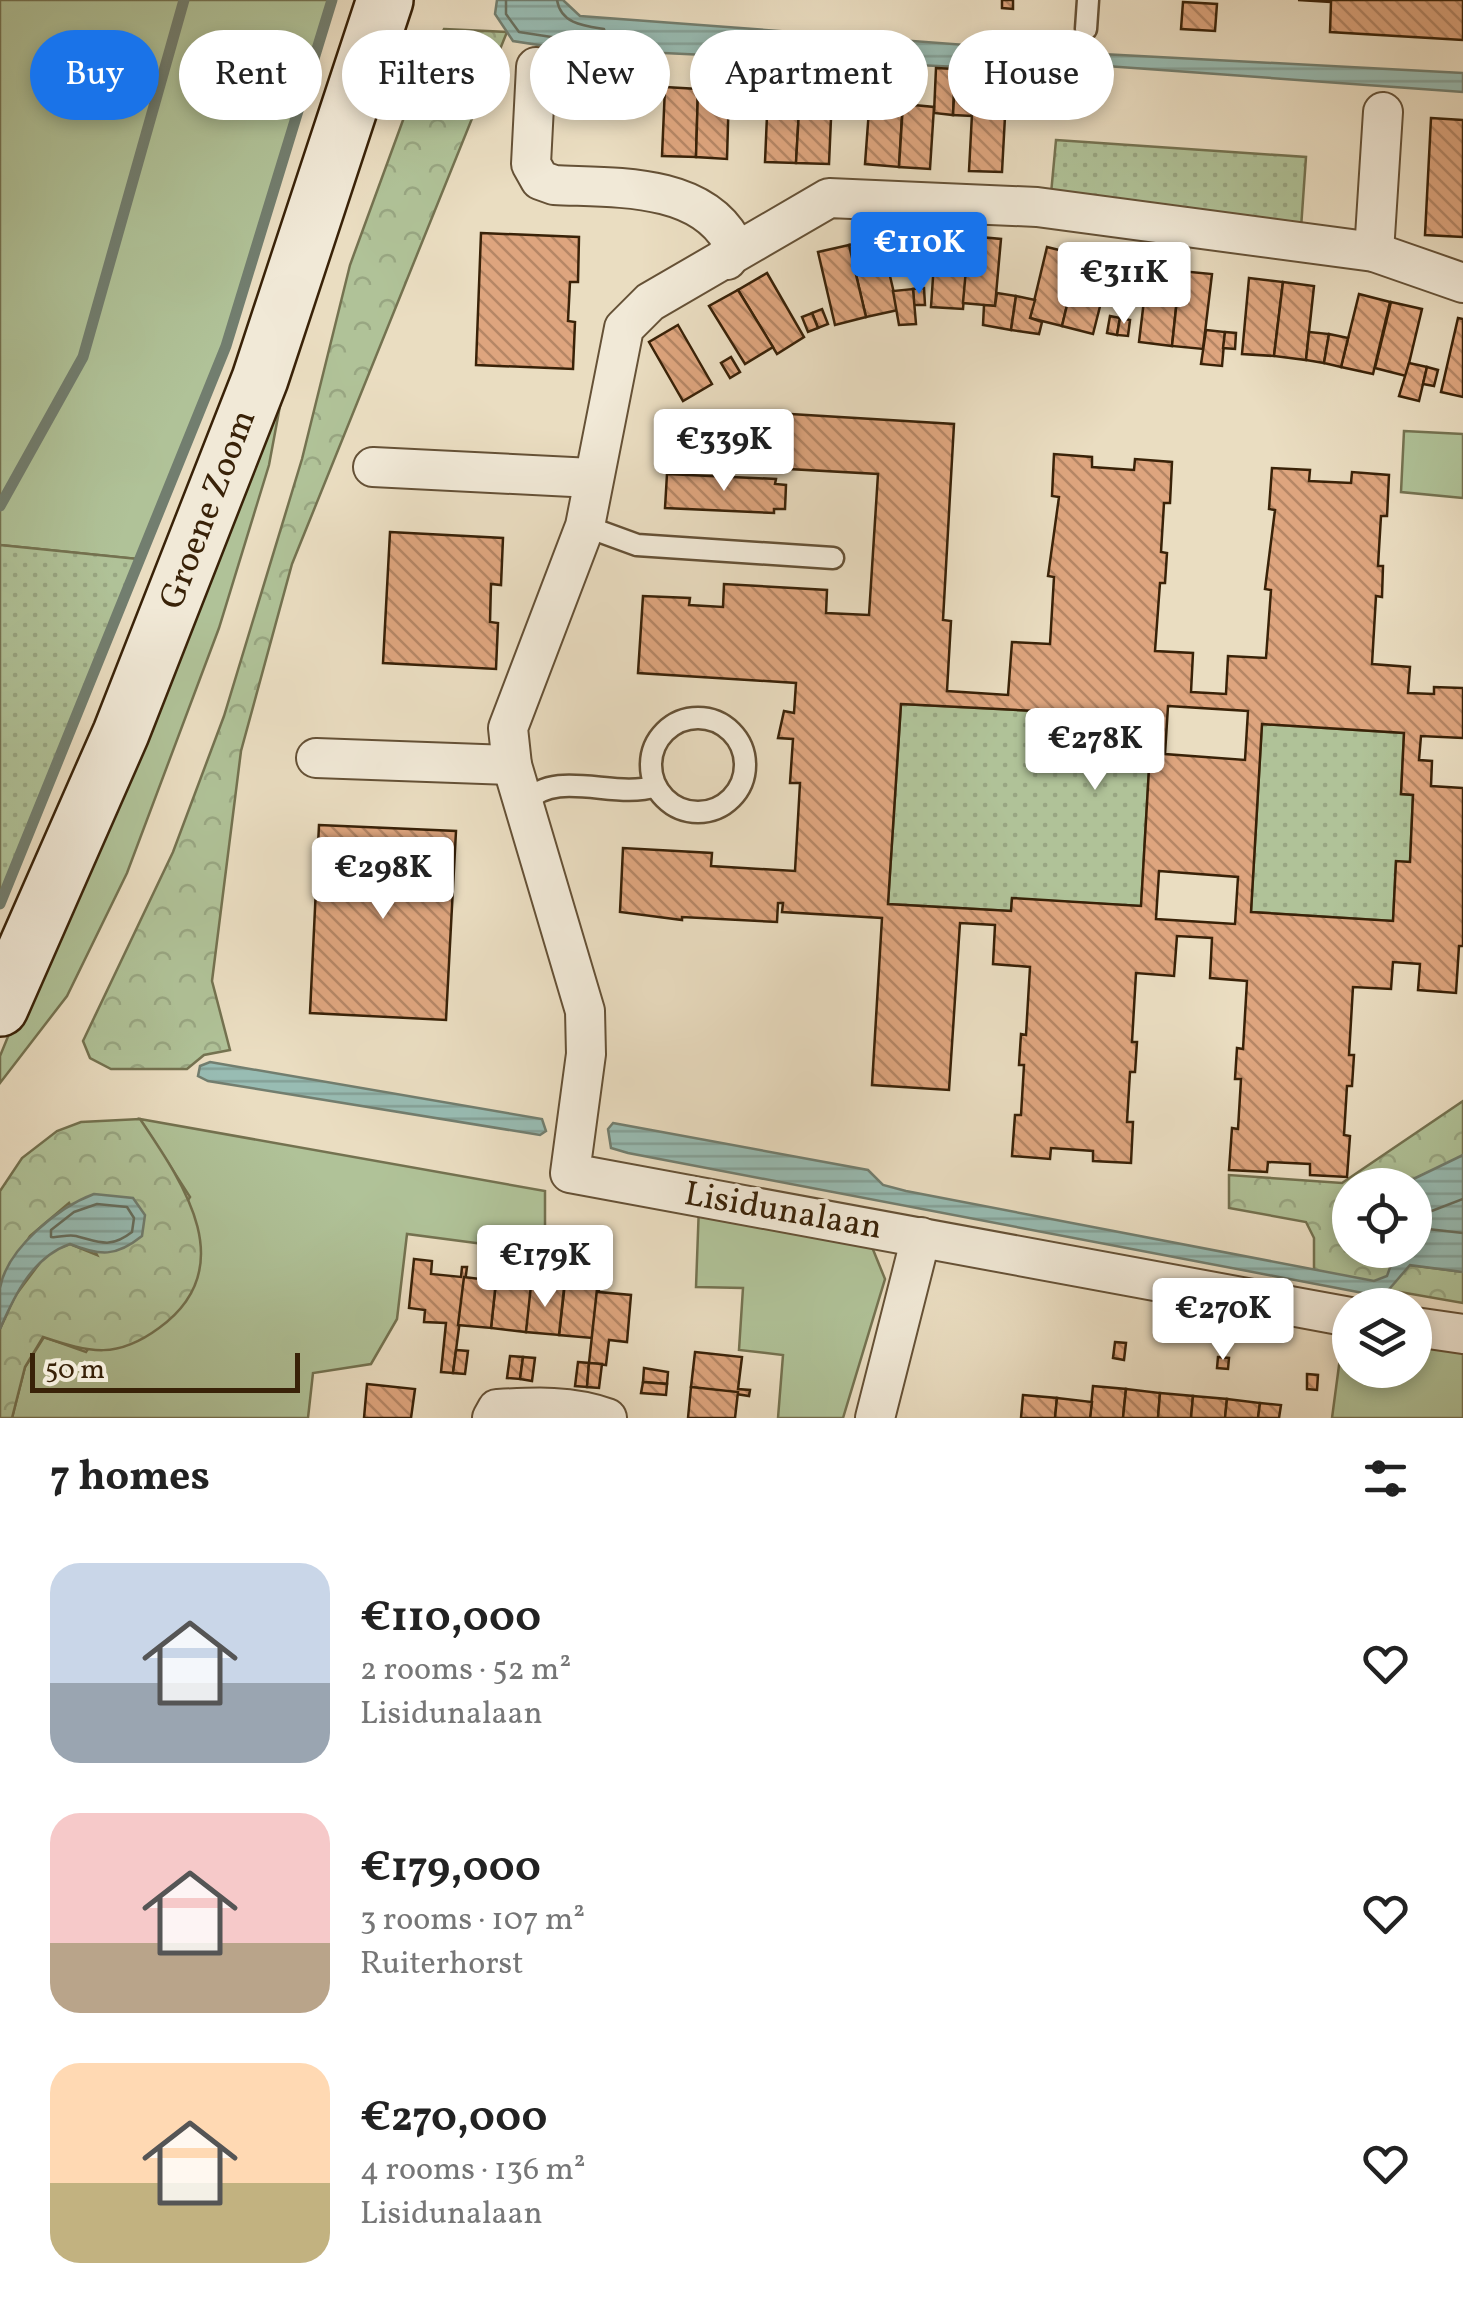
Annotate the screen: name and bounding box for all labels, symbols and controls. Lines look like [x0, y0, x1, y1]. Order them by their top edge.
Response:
chip: Buy [30, 30, 159, 120]
chip: Rent [179, 30, 322, 120]
chip: Filters [342, 30, 510, 120]
chip: New [530, 30, 670, 120]
chip: Apartment [690, 30, 928, 120]
chip: House [948, 30, 1114, 120]
pin: €110K [849, 212, 989, 297]
text: €110K [873, 222, 965, 266]
pin: €311K [1054, 242, 1194, 327]
text: €311K [1080, 252, 1168, 296]
street label: Groene Zoom [149, 403, 269, 617]
pin: €339K [654, 409, 794, 494]
text: €339K [676, 419, 772, 463]
pin: €278K [1025, 708, 1165, 793]
text: €278K [1047, 718, 1143, 762]
pin: €298K [313, 837, 453, 922]
text: €298K [334, 847, 432, 891]
map controls [1332, 1168, 1432, 1388]
button: locate [1332, 1168, 1432, 1268]
street label: Lisidunalaan [681, 1171, 885, 1253]
pin: €179K [475, 1225, 615, 1310]
text: €179K [499, 1235, 591, 1279]
pin: €270K [1153, 1278, 1293, 1363]
text: €270K [1175, 1288, 1271, 1332]
button: layers [1332, 1288, 1432, 1388]
scale bar [30, 1348, 300, 1392]
text: 50 m [45, 1351, 105, 1390]
text: 7 homes [50, 1449, 210, 1508]
icon: filters [1358, 1451, 1413, 1506]
text: €110,000 [360, 1590, 541, 1649]
icon: home [130, 1603, 250, 1723]
icon: heart [1358, 1636, 1413, 1691]
text: 2 rooms · 52 m² [360, 1649, 571, 1693]
text: Lisidunalaan [360, 1693, 543, 1737]
text: €179,000 [360, 1840, 541, 1899]
icon: home [130, 1853, 250, 1973]
icon: heart [1358, 1886, 1413, 1941]
text: 3 rooms · 107 m² [360, 1899, 585, 1943]
text: Ruiterhorst [360, 1943, 524, 1987]
text: €270,000 [360, 2090, 547, 2149]
icon: home [130, 2103, 250, 2223]
icon: heart [1358, 2136, 1413, 2191]
text: 4 rooms · 136 m² [360, 2149, 586, 2193]
text: Lisidunalaan [360, 2193, 543, 2237]

